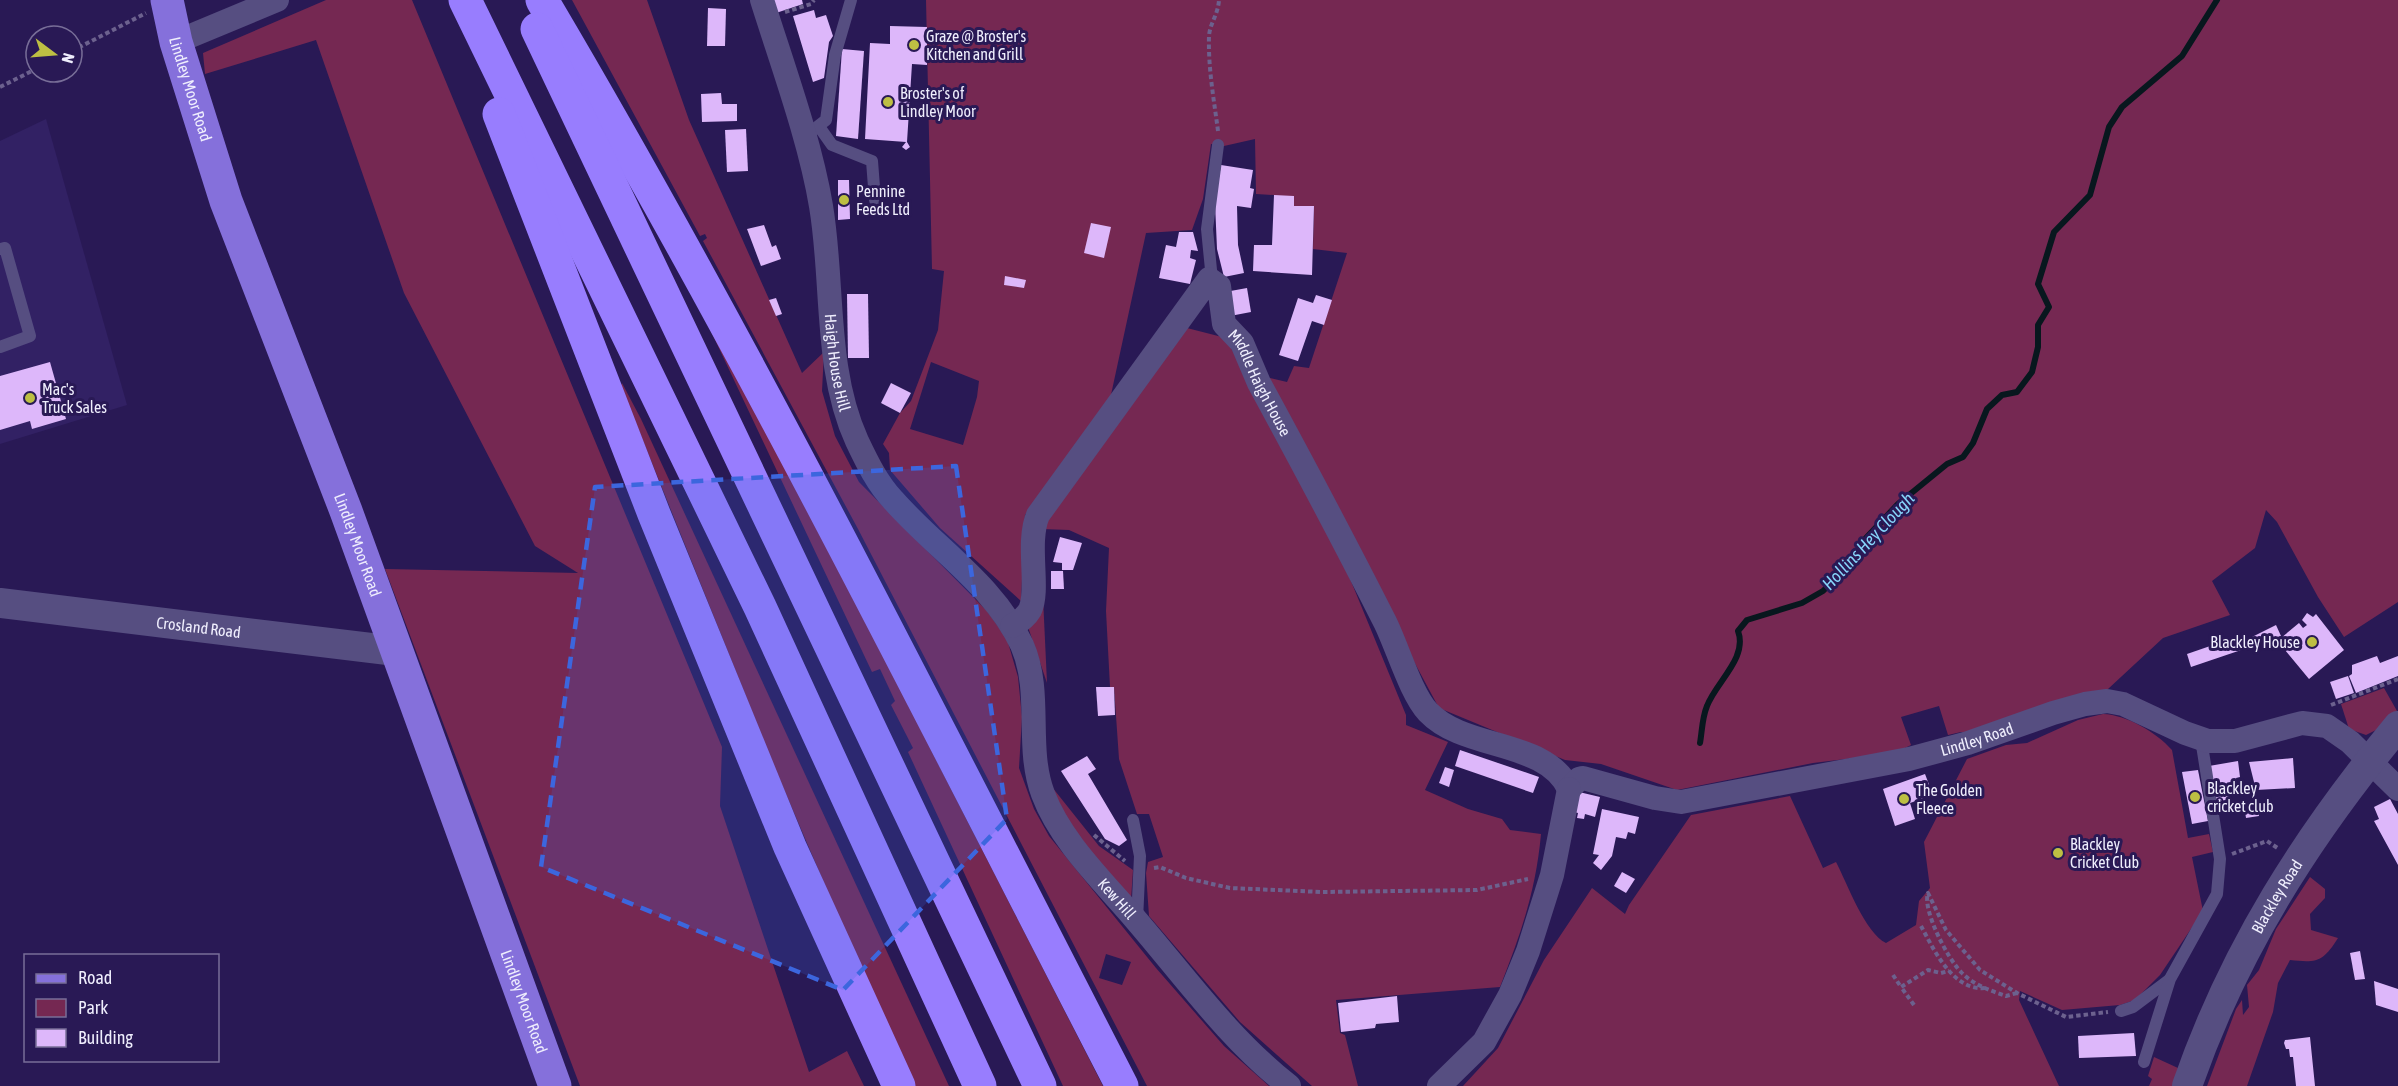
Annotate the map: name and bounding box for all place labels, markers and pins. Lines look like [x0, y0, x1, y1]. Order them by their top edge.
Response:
place label: Graze @ Broster's Kitchen and Grill [926, 27, 1027, 63]
marker: Graze @ Broster's Kitchen and Grill [907, 38, 921, 52]
place label: Broster's of Lindley Moor [900, 84, 976, 121]
marker: Broster's of Lindley Moor [881, 95, 895, 109]
place label: Pennine Feeds Ltd [856, 182, 910, 218]
marker: Pennine Feeds Ltd [837, 193, 851, 207]
place label: Mac's Truck Sales [42, 380, 107, 416]
marker: Mac's Truck Sales [23, 391, 37, 405]
place label: Blackley House [2210, 633, 2300, 652]
marker: Blackley House [2305, 635, 2319, 649]
place label: Blackley cricket club [2207, 779, 2274, 815]
place label: The Golden Fleece [1916, 781, 1983, 817]
marker: Blackley cricket club [2188, 790, 2202, 804]
marker: The Golden Fleece [1897, 792, 1911, 806]
place label: Blackley Cricket Club [2070, 835, 2139, 871]
marker: Blackley Cricket Club [2051, 846, 2065, 860]

